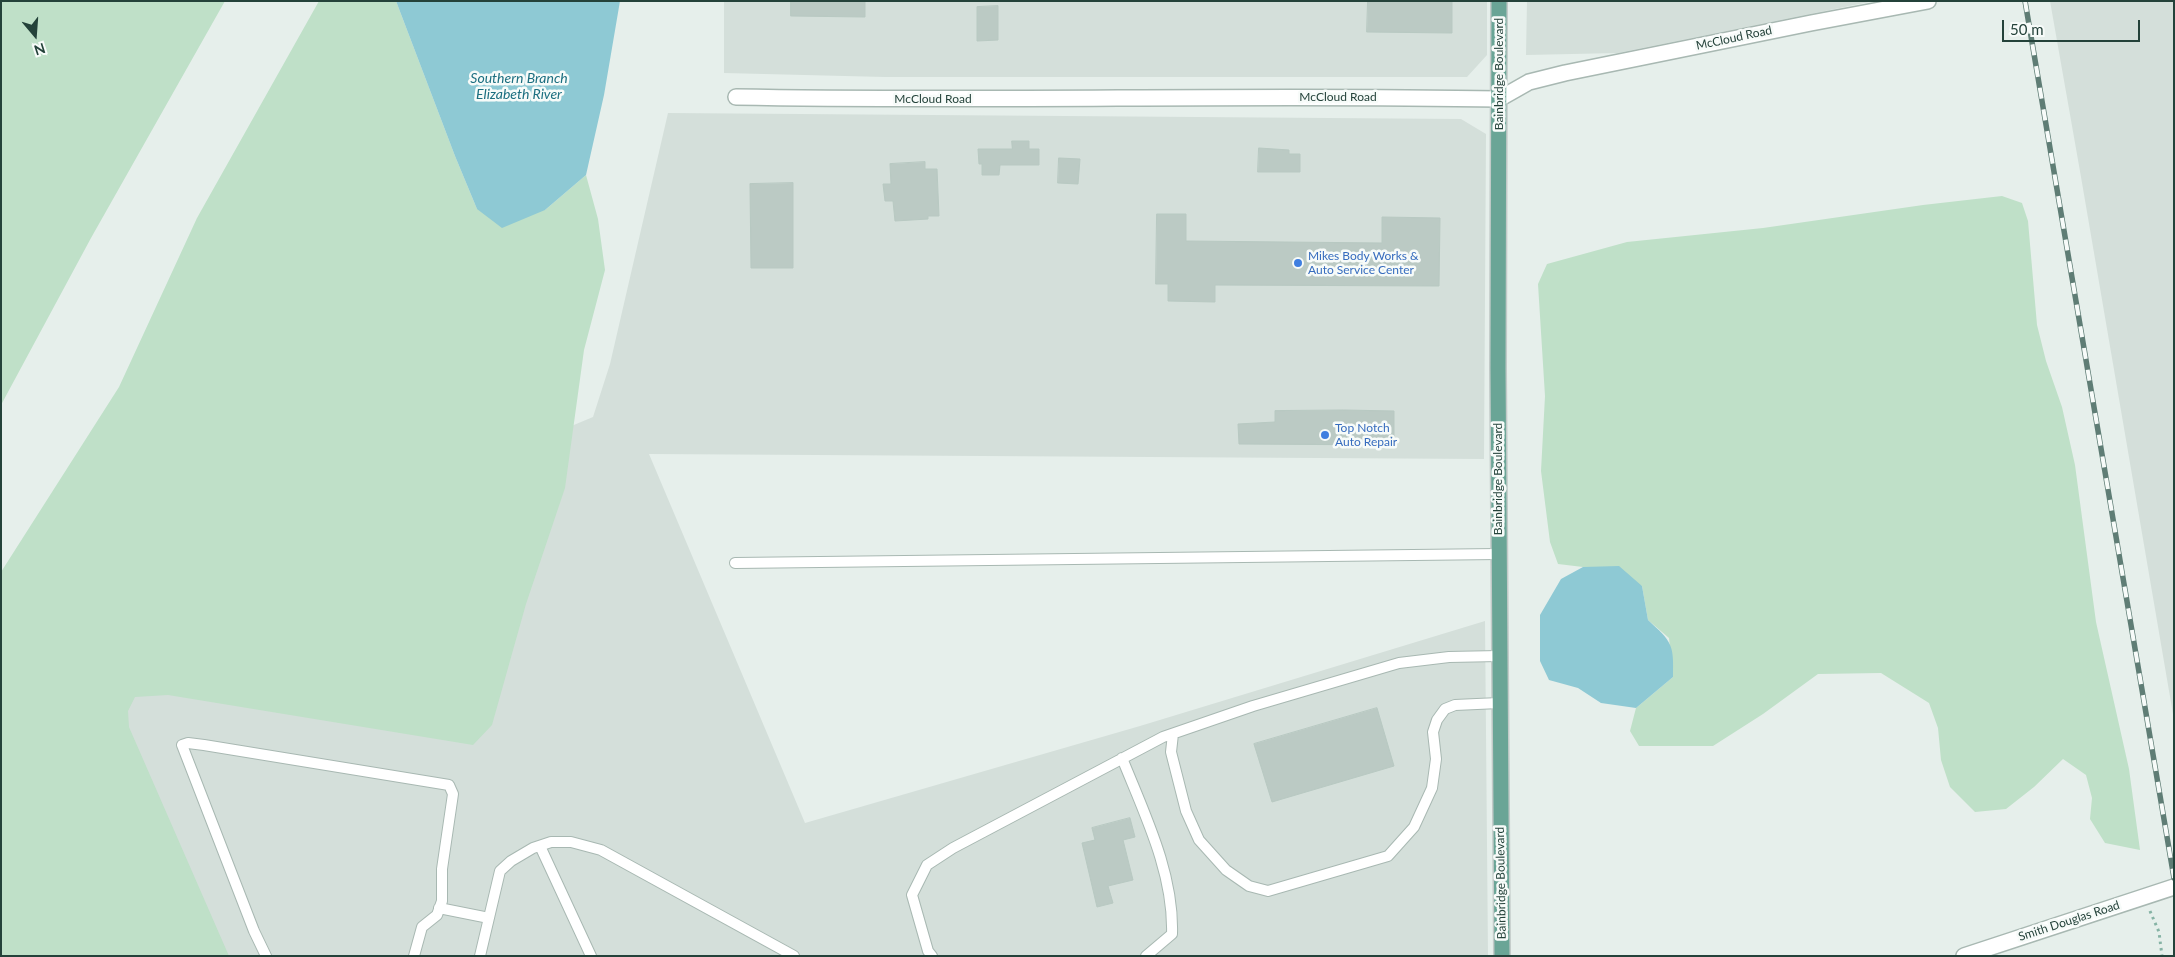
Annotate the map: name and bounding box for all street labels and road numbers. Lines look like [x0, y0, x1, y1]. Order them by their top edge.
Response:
street label: Bainbridge Boulevard [1492, 18, 1506, 130]
street label: McCloud Road [1695, 23, 1773, 53]
street label: McCloud Road [1299, 90, 1377, 104]
street label: McCloud Road [894, 92, 972, 106]
street label: Bainbridge Boulevard [1491, 423, 1505, 535]
street label: Bainbridge Boulevard [1493, 827, 1509, 939]
street label: Smith Douglas Road [2017, 898, 2121, 944]

